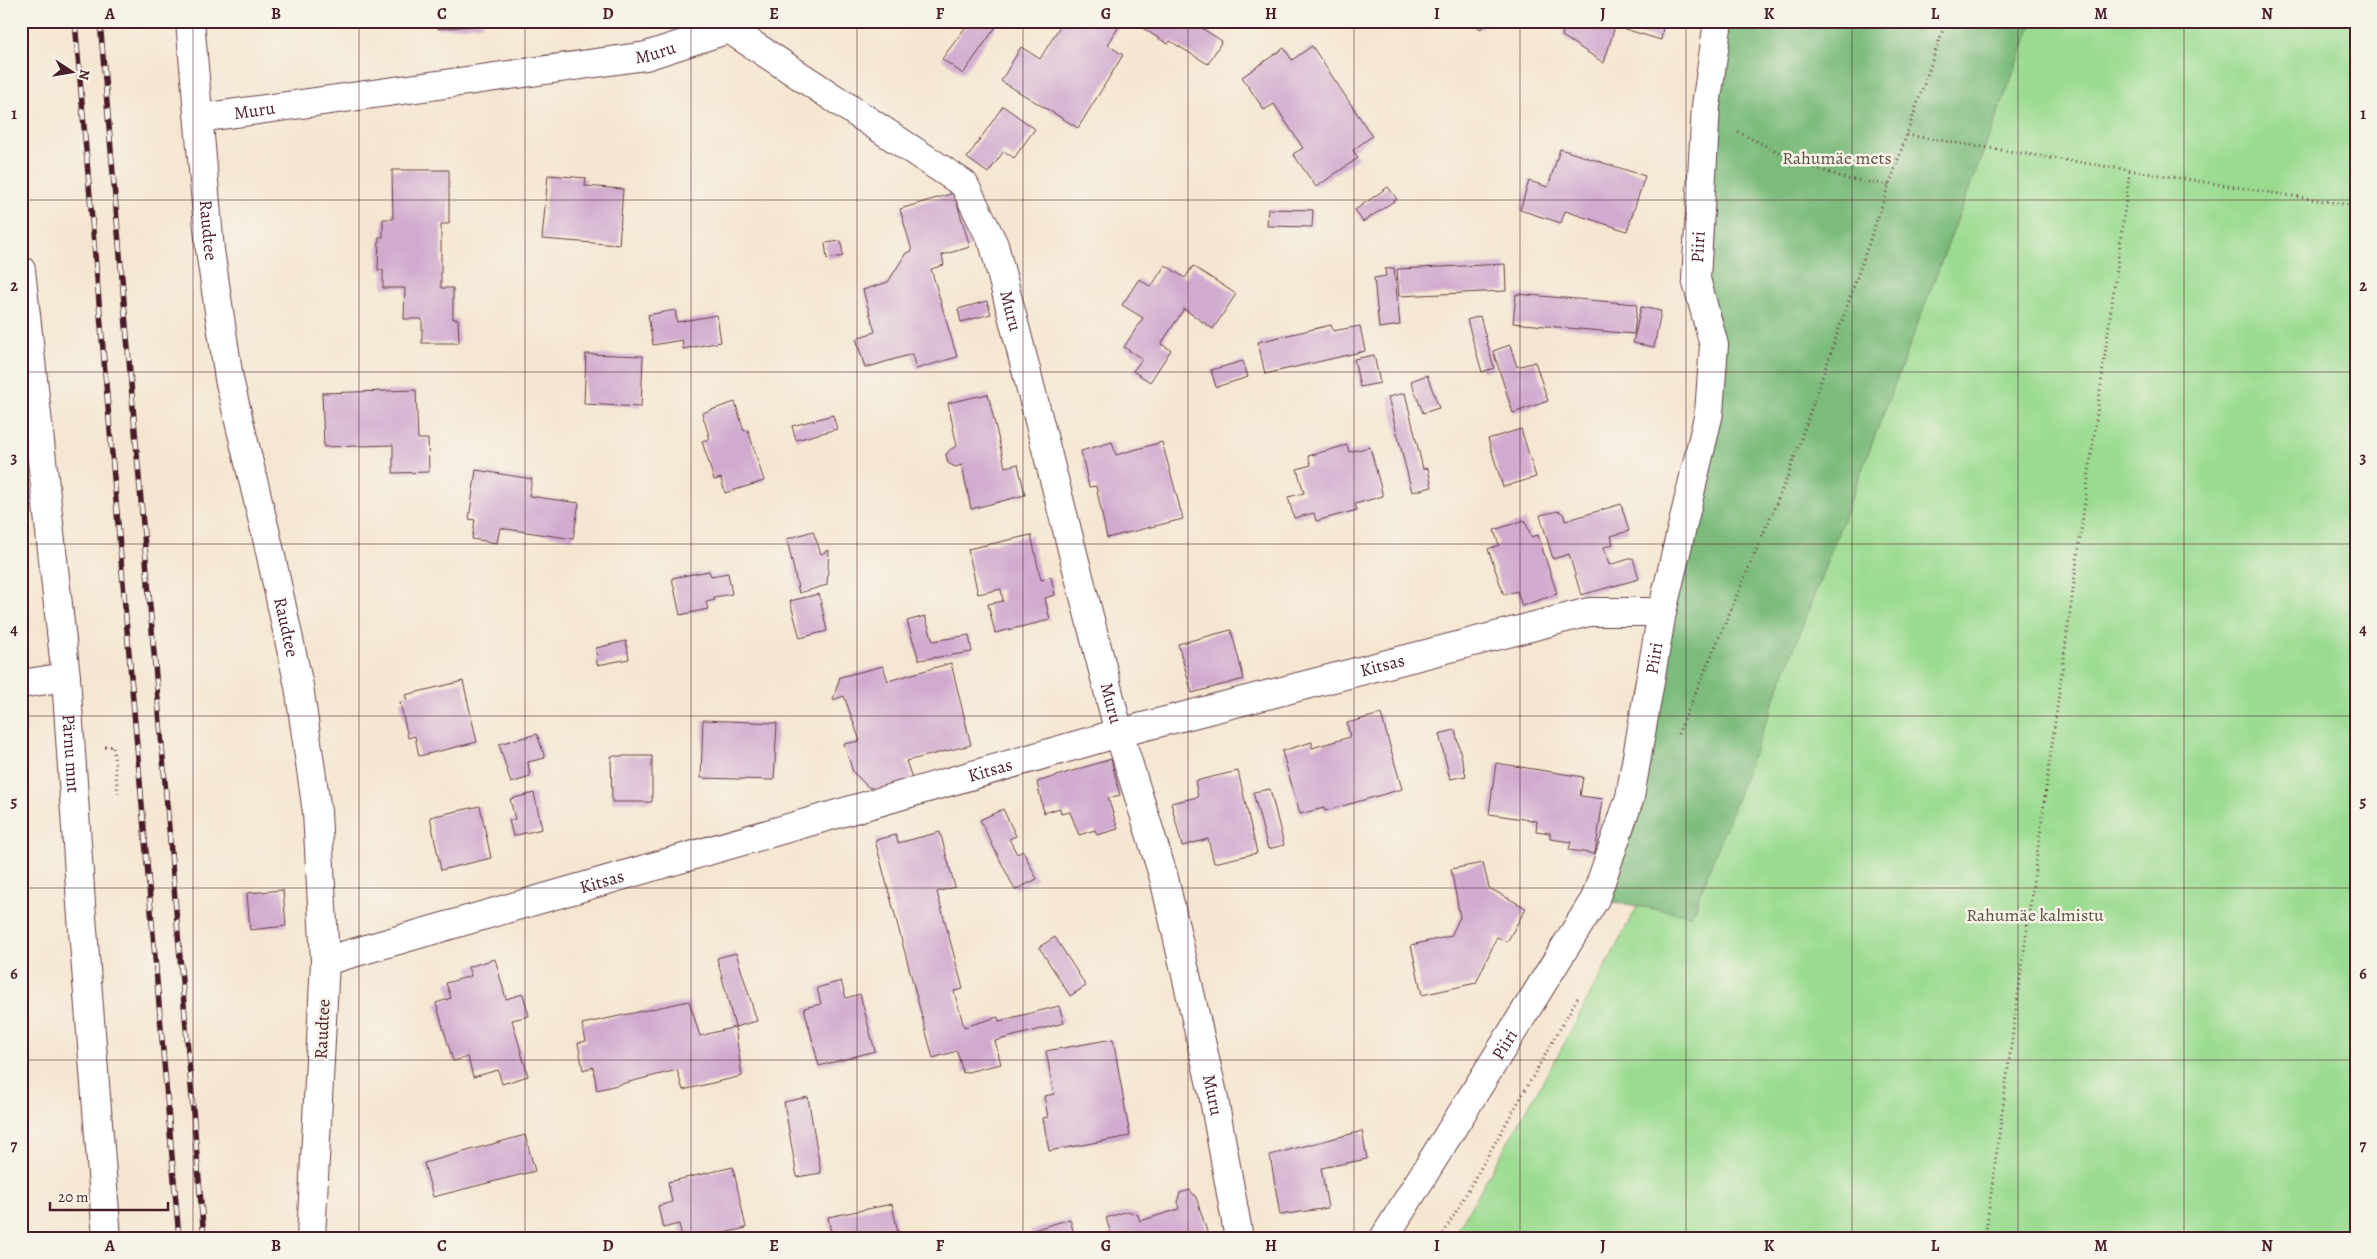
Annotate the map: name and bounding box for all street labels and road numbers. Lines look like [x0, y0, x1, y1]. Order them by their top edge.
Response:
street label: Muru [634, 35, 679, 69]
street label: Muru [232, 96, 277, 125]
street label: Raudtee [194, 199, 223, 262]
street label: Piiri [1685, 230, 1711, 264]
street label: Muru [994, 288, 1028, 334]
street label: Raudtee [268, 595, 304, 659]
street label: Piiri [1639, 640, 1669, 676]
street label: Kitsas [1357, 648, 1407, 682]
street label: Muru [1095, 680, 1128, 726]
street label: Pärnu mnt [56, 713, 86, 794]
street label: Kitsas [965, 752, 1015, 788]
street label: Kitsas [577, 864, 627, 899]
street label: Raudtee [308, 998, 336, 1060]
street label: Piiri [1486, 1025, 1523, 1064]
street label: Muru [1197, 1072, 1229, 1118]

